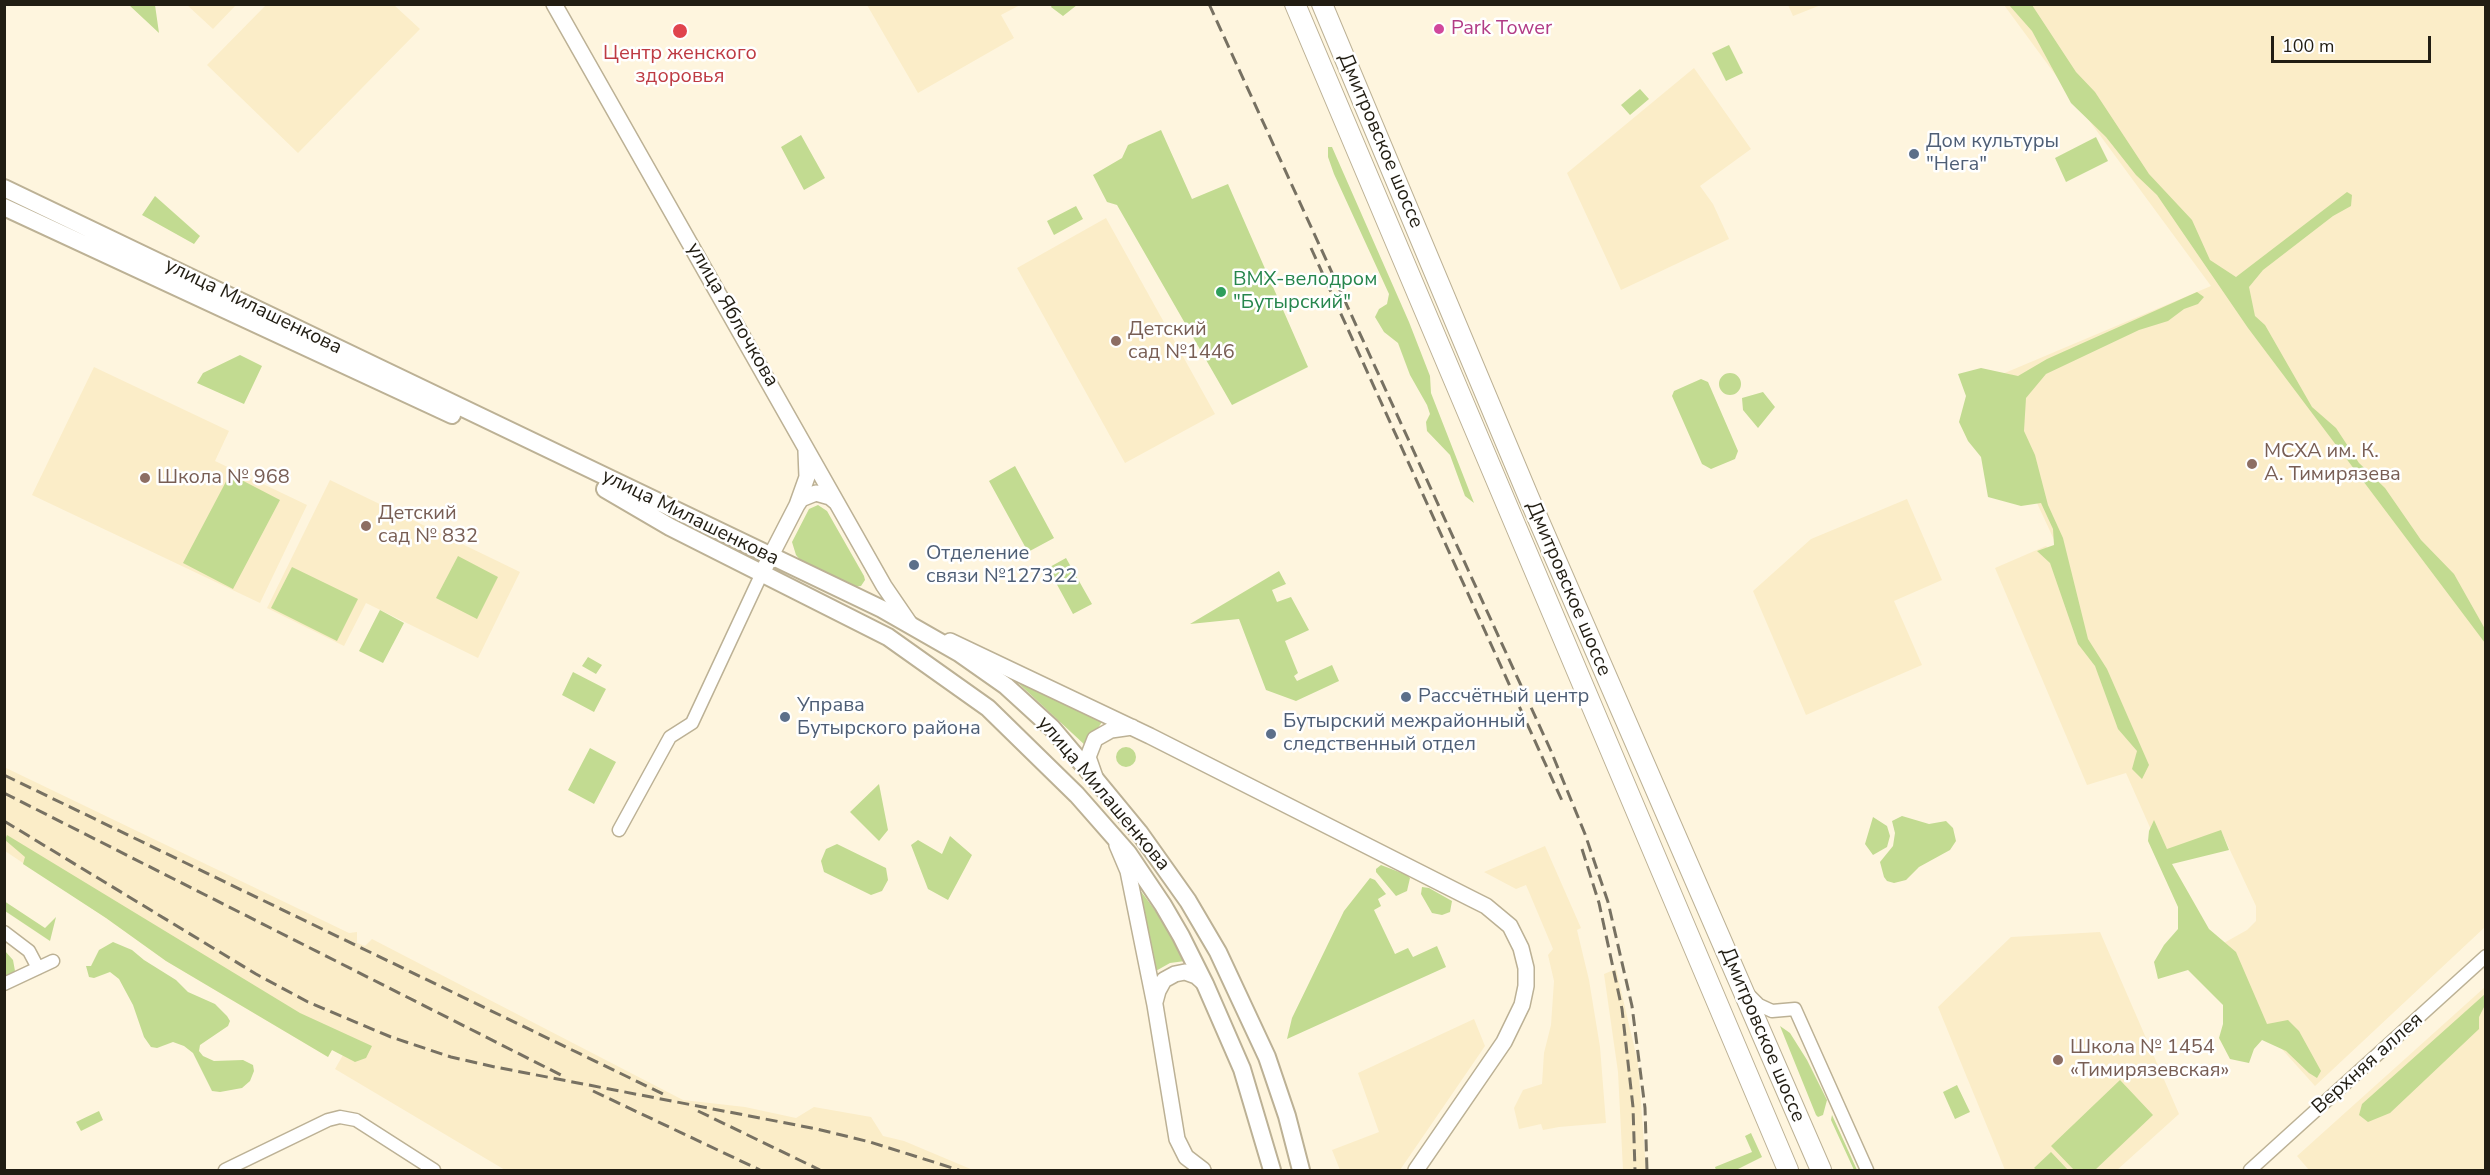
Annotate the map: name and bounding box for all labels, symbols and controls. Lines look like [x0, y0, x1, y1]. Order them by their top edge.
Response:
place label: Park Tower [1451, 17, 1552, 41]
marker: Центр женского здоровья [671, 22, 689, 40]
marker: Park Tower [1432, 22, 1446, 36]
scale bar [2274, 24, 2434, 62]
text: 100 m [2282, 34, 2334, 58]
place label: Центр женского здоровья [603, 42, 757, 89]
street label: Дмитровское шоссе [1332, 50, 1428, 232]
place label: Дом культуры "Нега" [1926, 130, 2059, 177]
marker: Дом культуры "Нега" [1907, 147, 1921, 161]
street label: улица Яблочкова [681, 238, 783, 392]
street label: улица Милашенкова [161, 254, 345, 360]
place label: BMX-велодром "Бутырский" [1233, 268, 1377, 315]
marker: BMX-велодром "Бутырский" [1214, 285, 1228, 299]
place label: Детский сад №1446 [1128, 318, 1235, 365]
marker: Детский сад №1446 [1109, 334, 1123, 348]
place label: МСХА им. К. А. Тимирязева [2264, 440, 2401, 487]
marker: МСХА им. К. А. Тимирязева [2245, 457, 2259, 471]
street label: улица Милашенкова [598, 465, 782, 571]
place label: Школа № 968 [157, 466, 290, 490]
marker: Школа № 968 [138, 471, 152, 485]
street label: Дмитровское шоссе [1520, 498, 1616, 680]
place label: Детский сад № 832 [378, 502, 478, 549]
marker: Детский сад № 832 [359, 519, 373, 533]
place label: Отделение связи №127322 [926, 542, 1078, 589]
marker: Отделение связи №127322 [907, 558, 921, 572]
place label: Рассчётный центр [1418, 685, 1589, 709]
marker: Рассчётный центр [1399, 690, 1413, 704]
place label: Управа Бутырского района [797, 694, 981, 741]
marker: Управа Бутырского района [778, 710, 792, 724]
place label: Бутырский межрайонный следственный отдел [1283, 710, 1526, 757]
street label: улица Милашенкова [1031, 712, 1175, 876]
marker: Бутырский межрайонный следственный отдел [1264, 727, 1278, 741]
street label: Дмитровское шоссе [1714, 944, 1810, 1126]
street label: Верхняя аллея [2308, 1008, 2428, 1120]
place label: Школа № 1454 «Тимирязевская» [2070, 1036, 2229, 1083]
marker: Школа № 1454 «Тимирязевская» [2051, 1053, 2065, 1067]

